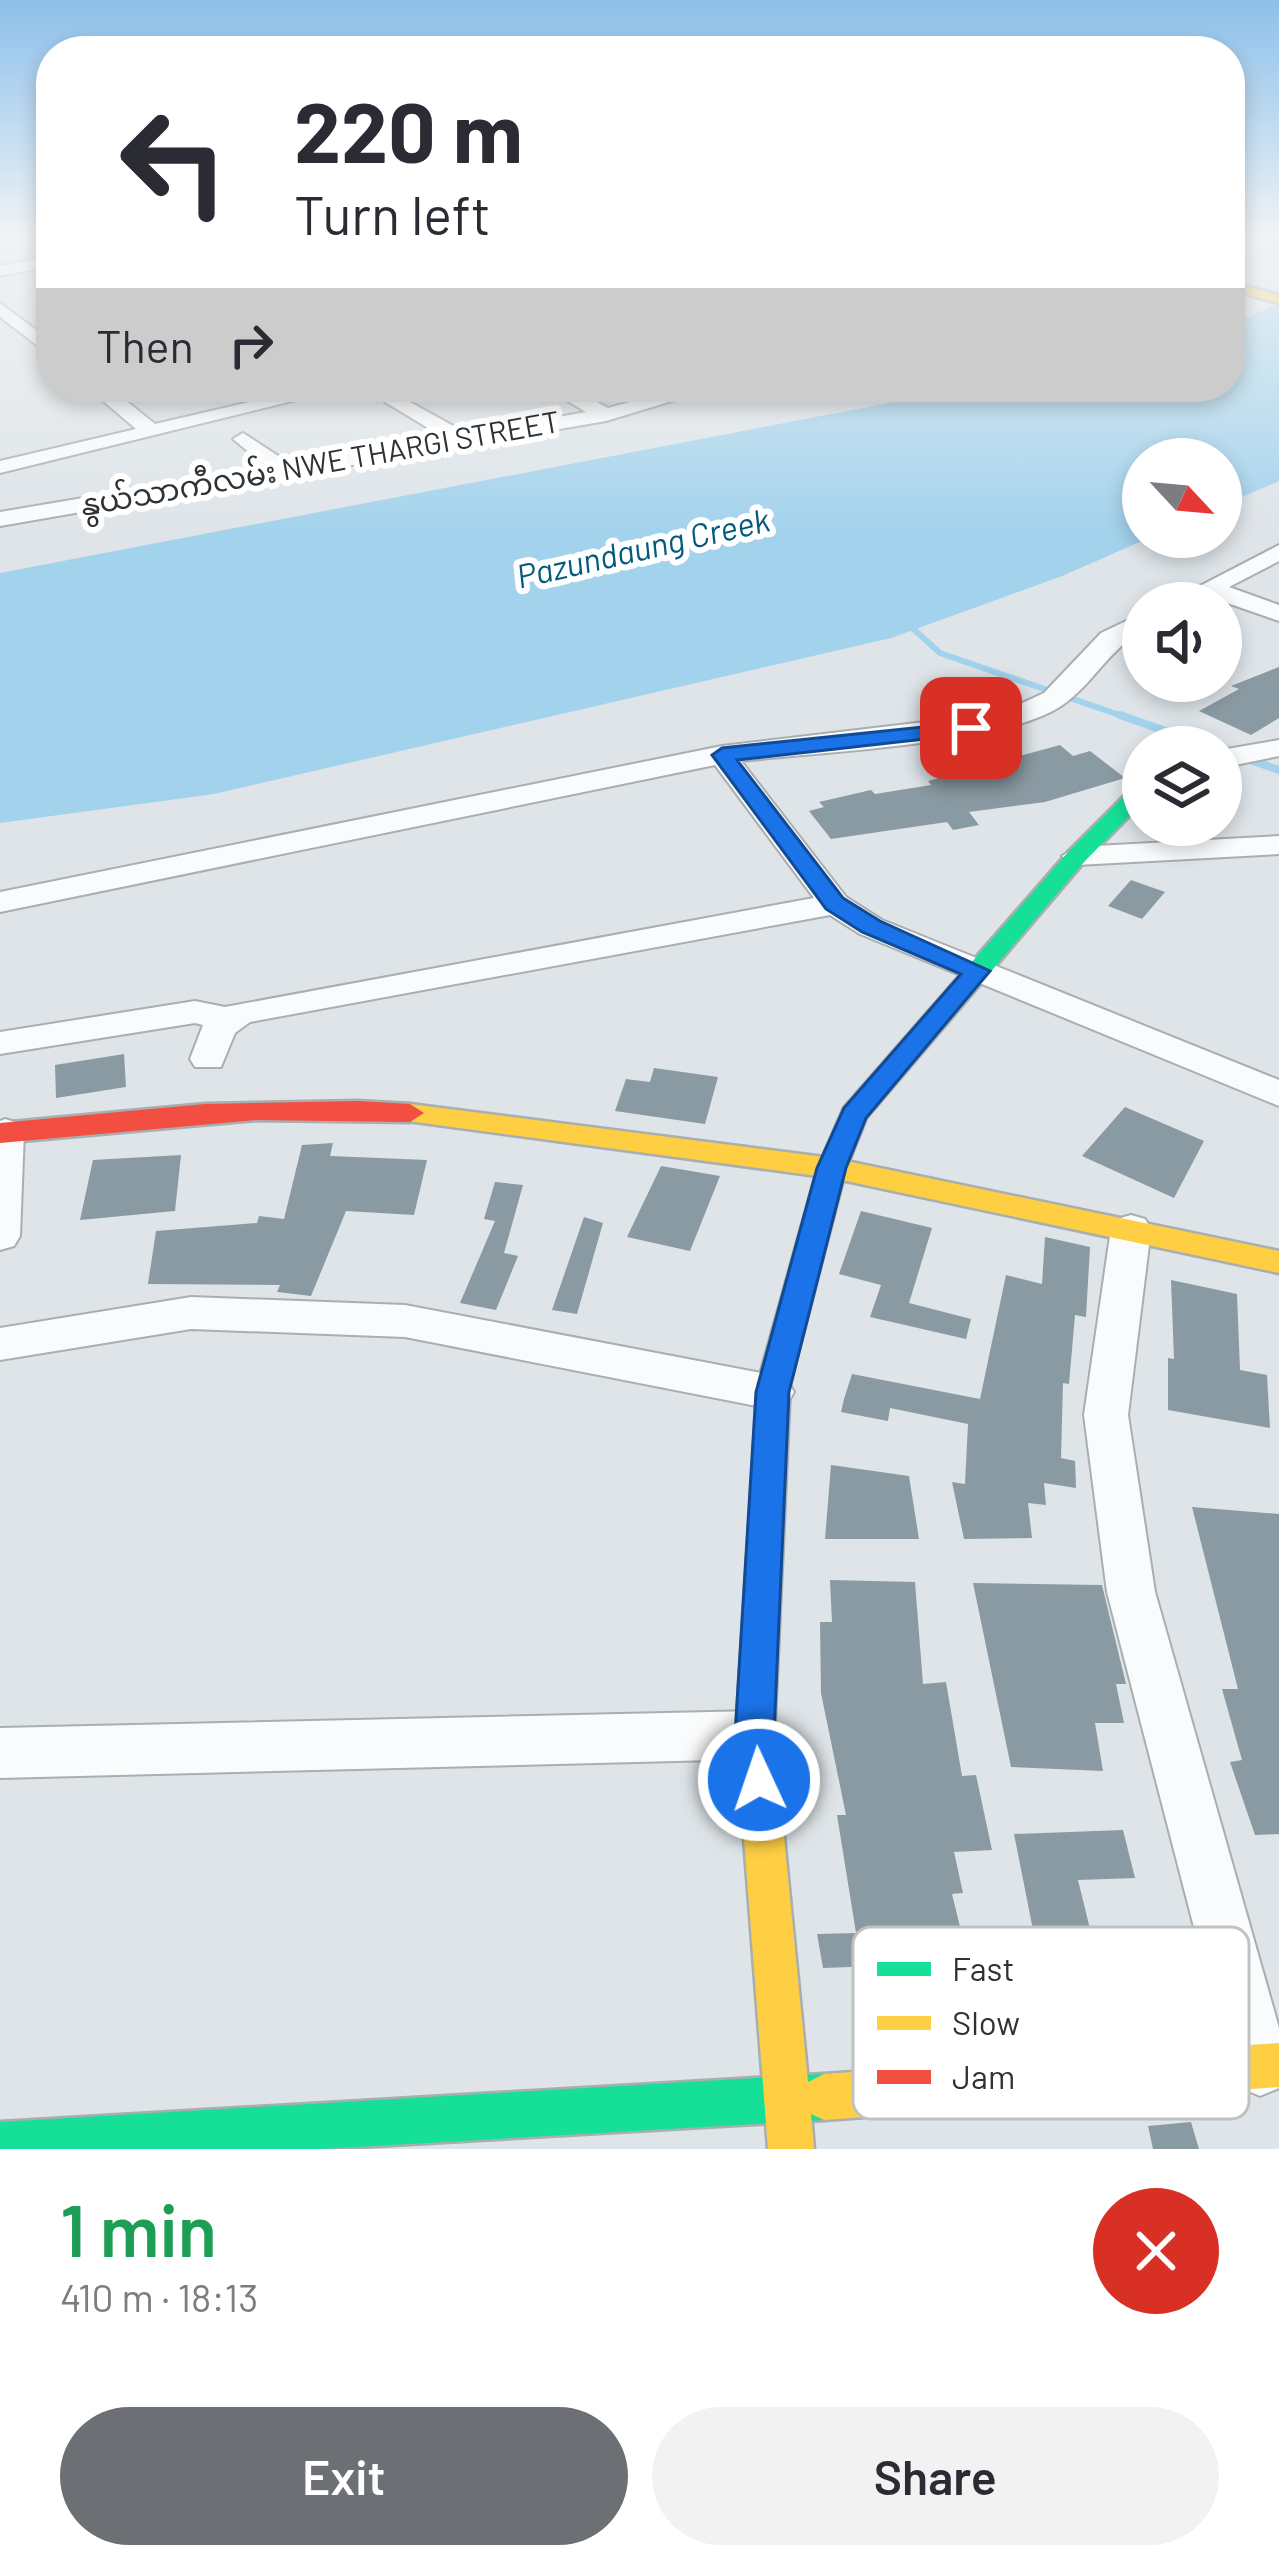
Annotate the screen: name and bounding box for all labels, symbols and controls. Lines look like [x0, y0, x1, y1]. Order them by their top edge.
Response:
text: 220 m [294, 79, 523, 180]
icon: left [96, 84, 252, 240]
text: Turn left [294, 181, 491, 246]
icon: right [218, 312, 284, 378]
text: Then [96, 318, 194, 372]
street label: နွယ်သာကီလမ်း NWE THARGI STREET [77, 400, 563, 529]
north arrow [1122, 438, 1242, 558]
map controls [1122, 438, 1242, 846]
water label: Pazundaung Creek [512, 498, 773, 596]
button: sound [1122, 582, 1242, 702]
pin [920, 677, 1022, 779]
icon: arrive [938, 695, 1004, 761]
button: layers [1122, 726, 1242, 846]
position arrow [696, 1717, 822, 1843]
legend [853, 1927, 1249, 2119]
text: Fast [952, 1948, 1014, 1988]
text: Slow [952, 2002, 1020, 2042]
text: Jam [952, 2056, 1015, 2096]
text: 1 min [60, 2185, 217, 2271]
button: close [1093, 2188, 1219, 2314]
text: 410 m · 18:13 [60, 2273, 258, 2320]
button: Exit [60, 2407, 628, 2545]
button: Share [652, 2407, 1219, 2545]

